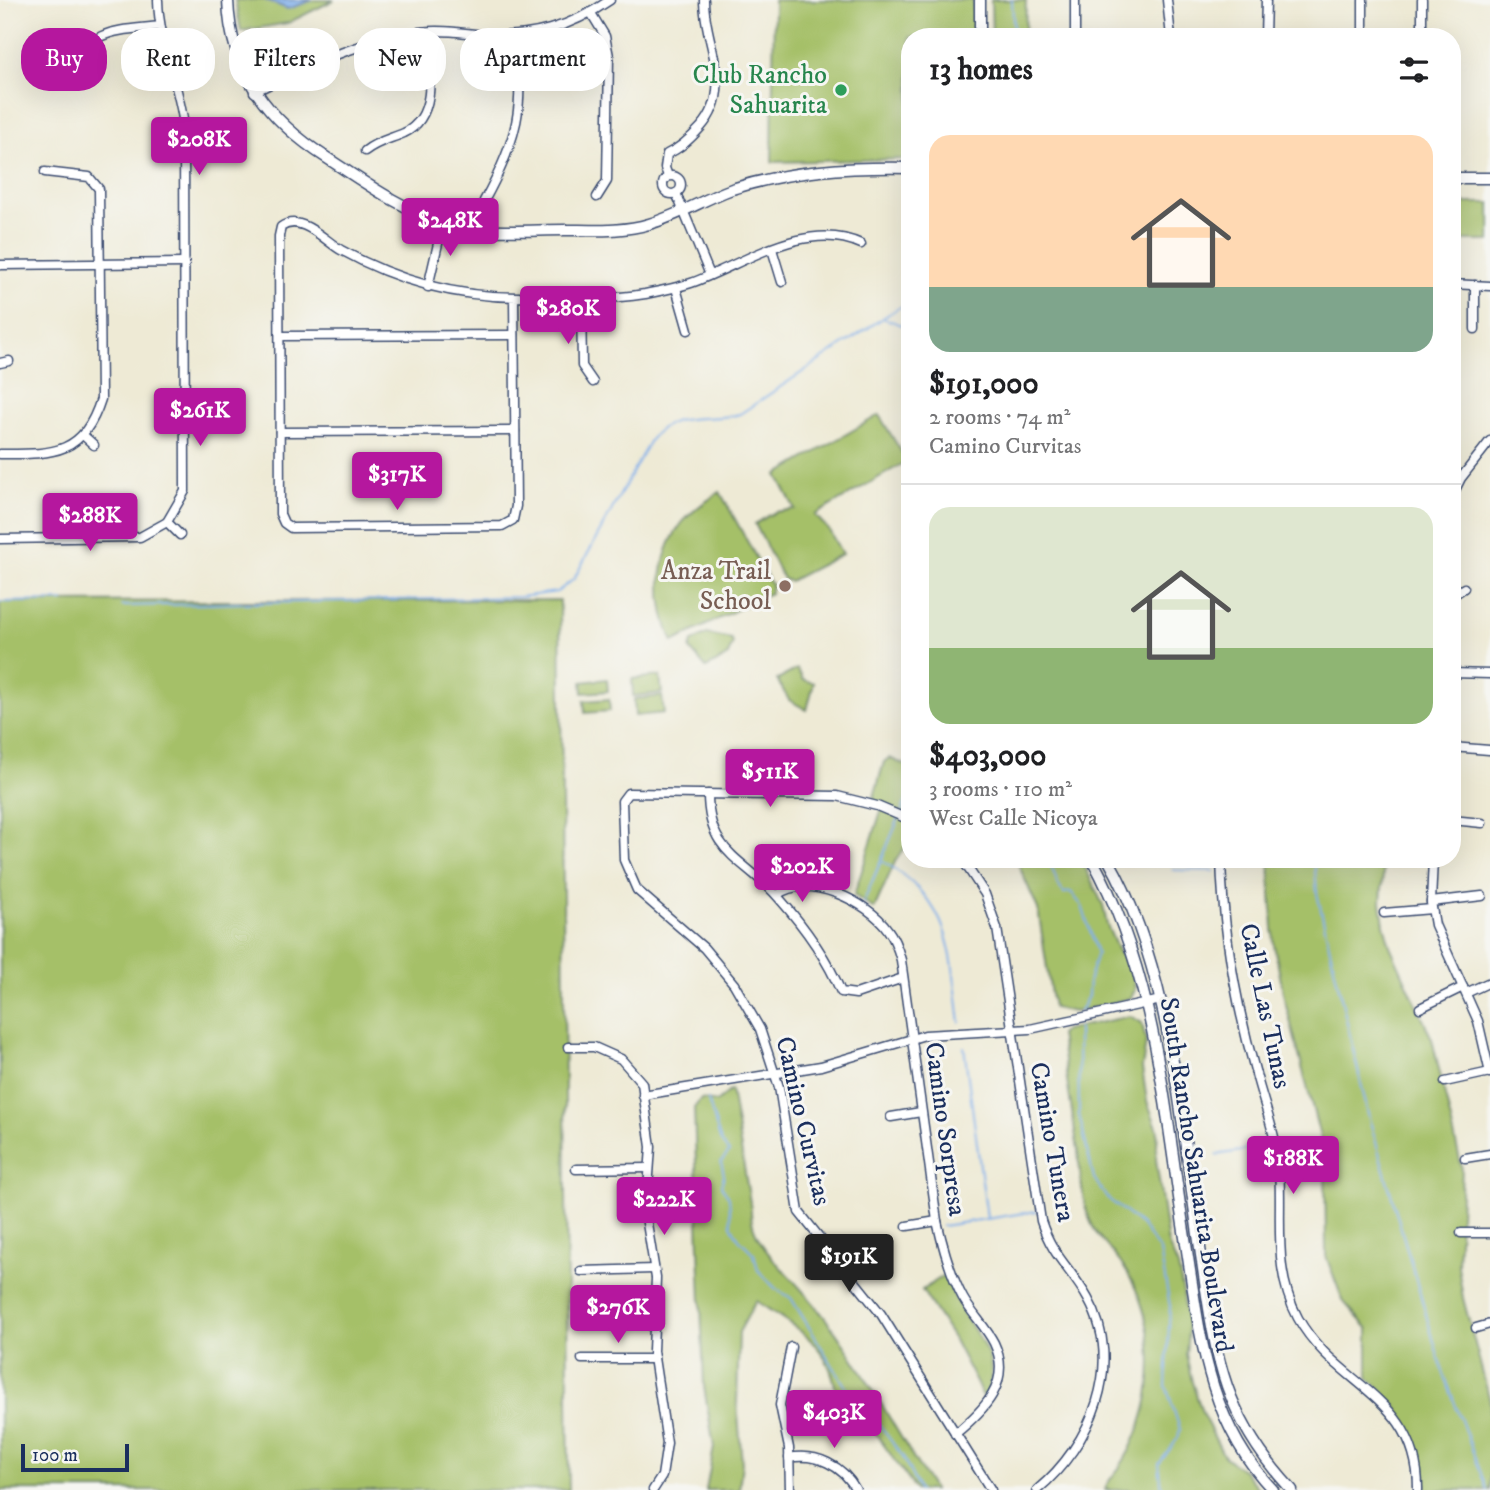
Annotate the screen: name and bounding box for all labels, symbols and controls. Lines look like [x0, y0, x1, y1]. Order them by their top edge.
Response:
chip: Buy [21, 28, 107, 91]
chip: Rent [121, 28, 215, 91]
chip: Filters [229, 28, 340, 91]
chip: New [354, 28, 446, 91]
chip: Apartment [460, 28, 610, 91]
icon: filters [1395, 51, 1433, 89]
text: 13 homes [929, 52, 1033, 89]
place label: Club Rancho Sahuarita [692, 59, 827, 122]
marker: Club Rancho Sahuarita [833, 82, 849, 98]
pin: $208K [150, 118, 248, 177]
text: $208K [167, 125, 231, 154]
icon: home [1118, 180, 1244, 306]
pin: $248K [401, 198, 499, 258]
text: $248K [418, 206, 482, 235]
pin: $280K [519, 286, 617, 346]
text: $280K [536, 294, 600, 323]
text: $191,000 [929, 366, 1039, 403]
pin: $261K [151, 388, 249, 448]
text: $261K [170, 396, 230, 425]
text: 2 rooms · 74 m² [929, 403, 1070, 432]
text: Camino Curvitas [929, 432, 1081, 461]
pin: $317K [348, 452, 446, 512]
text: $317K [368, 460, 426, 489]
pin: $288K [41, 494, 139, 553]
text: $288K [58, 501, 122, 530]
icon: home [1118, 552, 1244, 678]
place label: Anza Trail School [661, 555, 771, 618]
marker: Anza Trail School [777, 578, 793, 594]
text: $403,000 [929, 738, 1046, 775]
pin: $511K [721, 750, 819, 809]
text: $511K [741, 757, 799, 786]
text: 3 rooms · 110 m² [929, 775, 1072, 804]
text: West Calle Nicoya [929, 804, 1098, 833]
pin: $202K [753, 844, 851, 904]
text: $202K [770, 852, 834, 881]
street label: Calle Las Tunas [1231, 920, 1299, 1092]
street label: South Rancho Sahuarita Boulevard [1152, 995, 1240, 1355]
street label: Camino Curvitas [768, 1033, 838, 1209]
street label: Camino Sorpresa [916, 1040, 974, 1218]
street label: Camino Tunera [1022, 1060, 1082, 1224]
pin: $188K [1244, 1136, 1342, 1196]
text: $188K [1263, 1144, 1323, 1173]
pin: $222K [615, 1178, 713, 1237]
text: $222K [633, 1185, 695, 1214]
pin: $191K [800, 1234, 898, 1294]
text: $191K [821, 1242, 877, 1271]
pin: $276K [569, 1286, 667, 1345]
text: $276K [586, 1293, 650, 1322]
pin: $403K [785, 1390, 883, 1450]
text: $403K [803, 1398, 865, 1427]
scale bar [21, 1441, 130, 1473]
text: 100 m [32, 1444, 78, 1467]

